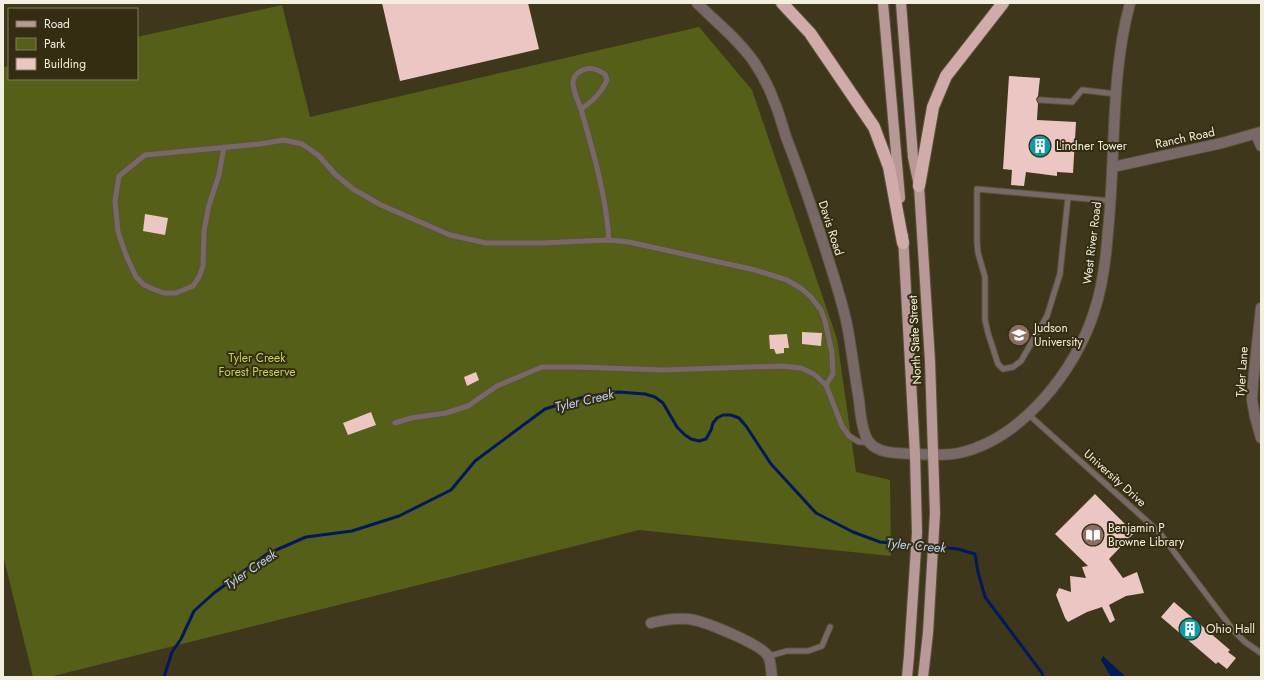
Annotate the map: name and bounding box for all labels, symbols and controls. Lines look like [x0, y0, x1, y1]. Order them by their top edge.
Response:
legend [8, 8, 138, 80]
text: Road [44, 15, 70, 33]
text: Park [44, 35, 66, 53]
text: Building [44, 55, 86, 73]
street label: Ranch Road [1154, 123, 1216, 153]
building icon: Lindner Tower [1027, 133, 1053, 159]
place label: Lindner Tower [1056, 137, 1128, 155]
street label: Davis Road [814, 198, 848, 258]
street label: West River Road [1078, 201, 1106, 285]
street label: North State Street [904, 295, 926, 385]
place label: Judson University [1032, 319, 1083, 351]
school or university icon: Judson University [1006, 322, 1032, 348]
street label: Tyler Lane [1231, 346, 1253, 398]
park label: Tyler Creek Forest Preserve [219, 349, 295, 381]
water label: Tyler Creek [553, 384, 616, 416]
street label: University Drive [1080, 445, 1150, 511]
place label: Benjamin P Browne Library [1108, 519, 1185, 551]
library icon: Benjamin P Browne Library [1080, 522, 1106, 548]
water label: Tyler Creek [885, 533, 947, 558]
water label: Tyler Creek [220, 545, 281, 594]
building icon: Ohio Hall [1177, 616, 1203, 642]
place label: Ohio Hall [1206, 620, 1255, 638]

